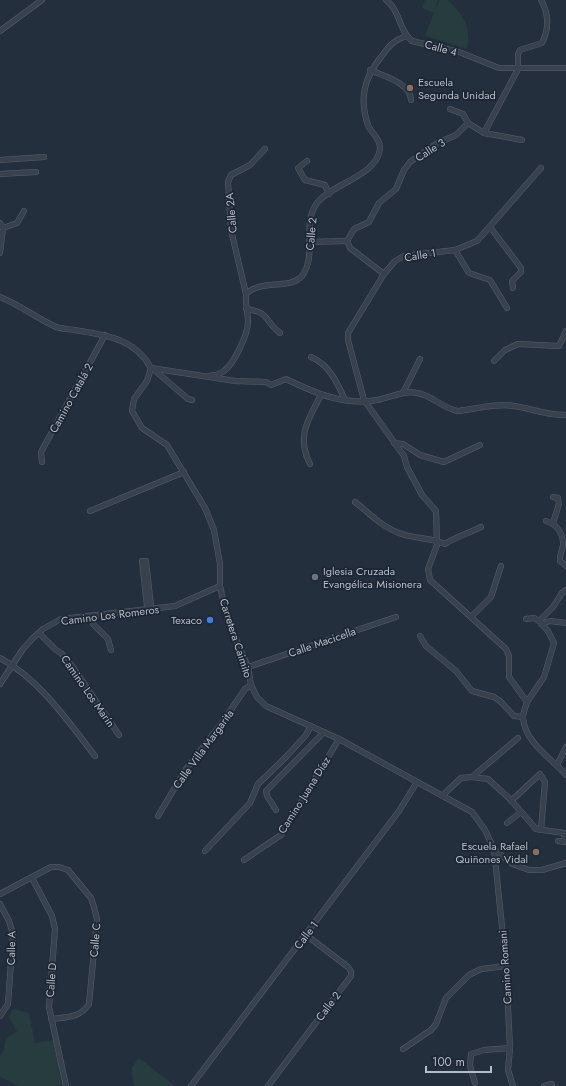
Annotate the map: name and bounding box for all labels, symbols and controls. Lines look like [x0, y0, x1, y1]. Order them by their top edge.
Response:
street label: Calle 4 [423, 36, 460, 60]
place label: Escuela Segunda Unidad [418, 74, 496, 103]
marker: Escuela Segunda Unidad [405, 83, 415, 93]
street label: Calle 3 [412, 135, 448, 165]
street label: Calle 2A [221, 191, 241, 234]
street label: Calle 2 [302, 217, 320, 251]
street label: Calle 1 [403, 245, 437, 265]
street label: Camino Catalá 2 [45, 360, 97, 436]
place label: Iglesia Cruzada Evangélica Misionera [323, 563, 422, 592]
marker: Iglesia Cruzada Evangélica Misionera [310, 572, 320, 582]
street label: Carretera Caimito [216, 596, 256, 680]
street label: Camino Los Romeros [60, 601, 160, 629]
place label: Texaco [171, 612, 202, 628]
marker: Texaco [205, 615, 215, 625]
street label: Calle Macicella [286, 623, 358, 661]
street label: Camino Los Marín [57, 652, 119, 730]
street label: Calle Villa Margarita [169, 706, 237, 792]
street label: Camino Juana Díaz [274, 753, 334, 837]
place label: Escuela Rafael Quiñones Vidal [456, 838, 528, 867]
marker: Escuela Rafael Quiñones Vidal [531, 847, 541, 857]
street label: Calle 1 [290, 917, 322, 953]
street label: Calle C [86, 922, 104, 958]
street label: Camino Romani [494, 929, 516, 1004]
street label: Calle A [3, 930, 19, 965]
street label: Calle D [42, 962, 60, 998]
street label: Calle 2 [312, 988, 344, 1024]
scale bar [426, 1048, 491, 1074]
text: 100 m [432, 1053, 465, 1071]

